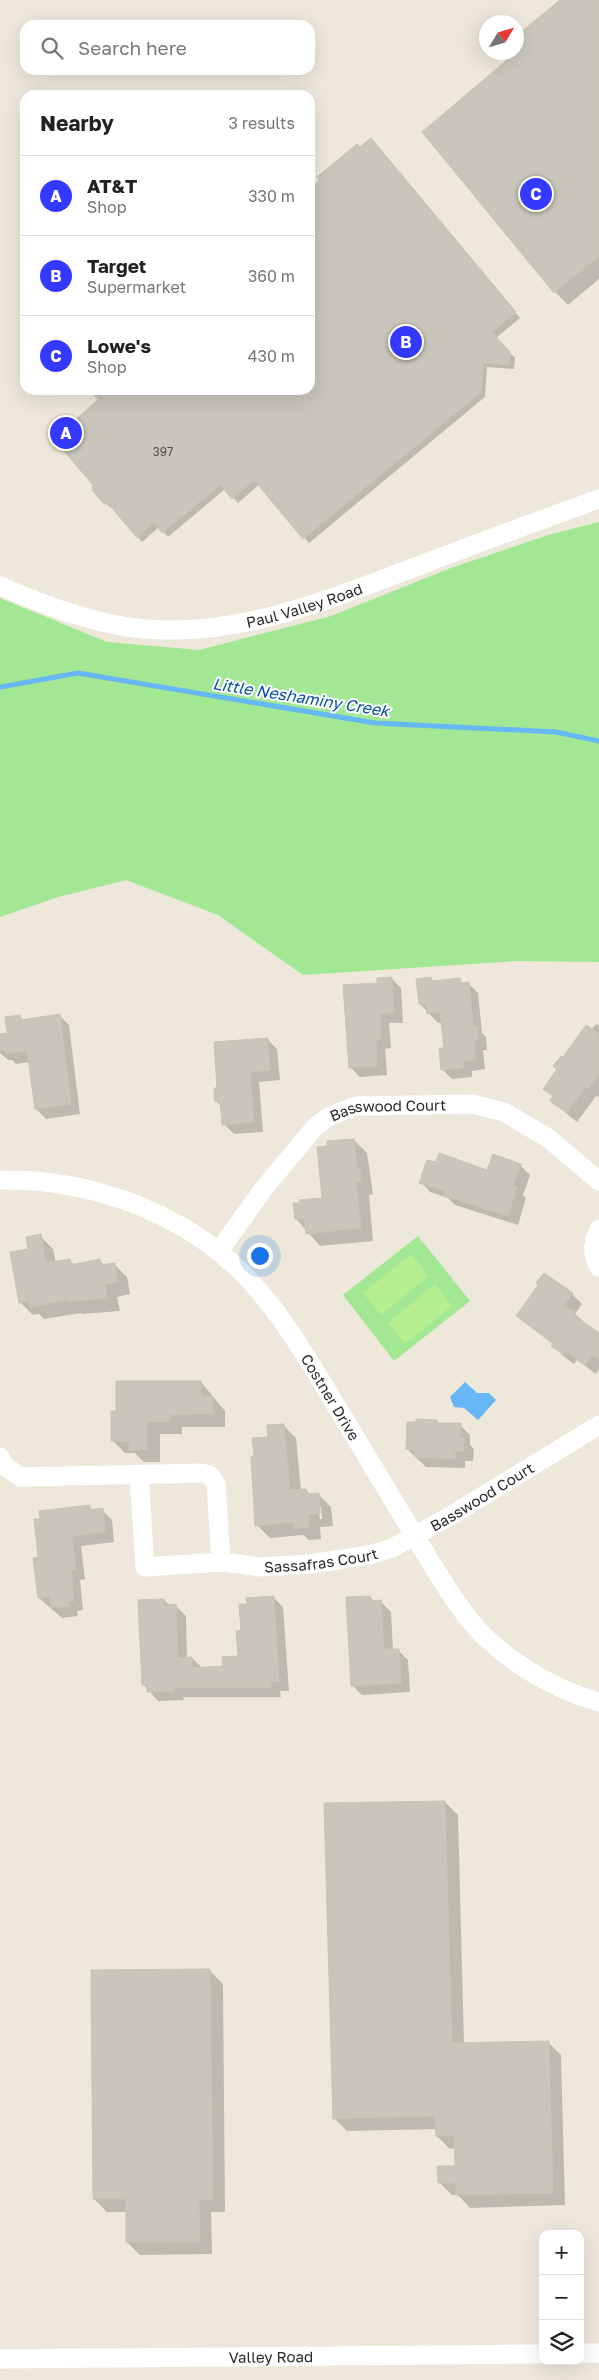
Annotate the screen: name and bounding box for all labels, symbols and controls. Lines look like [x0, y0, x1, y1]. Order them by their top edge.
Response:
north arrow [479, 15, 524, 60]
search box [20, 20, 315, 75]
icon: search [38, 34, 66, 62]
text: Search here [78, 36, 187, 59]
text: Nearby [40, 110, 114, 136]
text: 3 results [228, 113, 295, 133]
text: AT&T [87, 174, 137, 197]
pin: C [520, 175, 552, 213]
text: A [50, 186, 62, 206]
text: 330 m [248, 186, 295, 206]
text: Shop [87, 197, 127, 217]
text: Target [87, 254, 146, 277]
text: B [50, 266, 62, 286]
text: 360 m [248, 266, 295, 286]
text: Supermarket [87, 277, 186, 297]
pin: B [390, 323, 422, 361]
text: Lowe's [87, 334, 151, 357]
text: C [50, 346, 62, 366]
text: 430 m [248, 346, 295, 366]
text: Shop [87, 357, 127, 377]
pin: A [50, 414, 82, 452]
house number: 397 [153, 444, 173, 459]
street label: Paul Valley Road [245, 579, 365, 631]
water label: Little Neshaminy Creek [211, 673, 393, 721]
street label: Basswood Court [327, 1095, 446, 1124]
your location [247, 1243, 273, 1269]
street label: Costner Drive [298, 1350, 364, 1444]
street label: Basswood Court [427, 1458, 537, 1535]
street label: Sassafras Court [264, 1544, 380, 1576]
map controls [539, 2230, 584, 2365]
button: + [539, 2230, 584, 2275]
button: − [539, 2275, 584, 2320]
button: layers [539, 2320, 584, 2365]
street label: Valley Road [229, 2347, 313, 2366]

